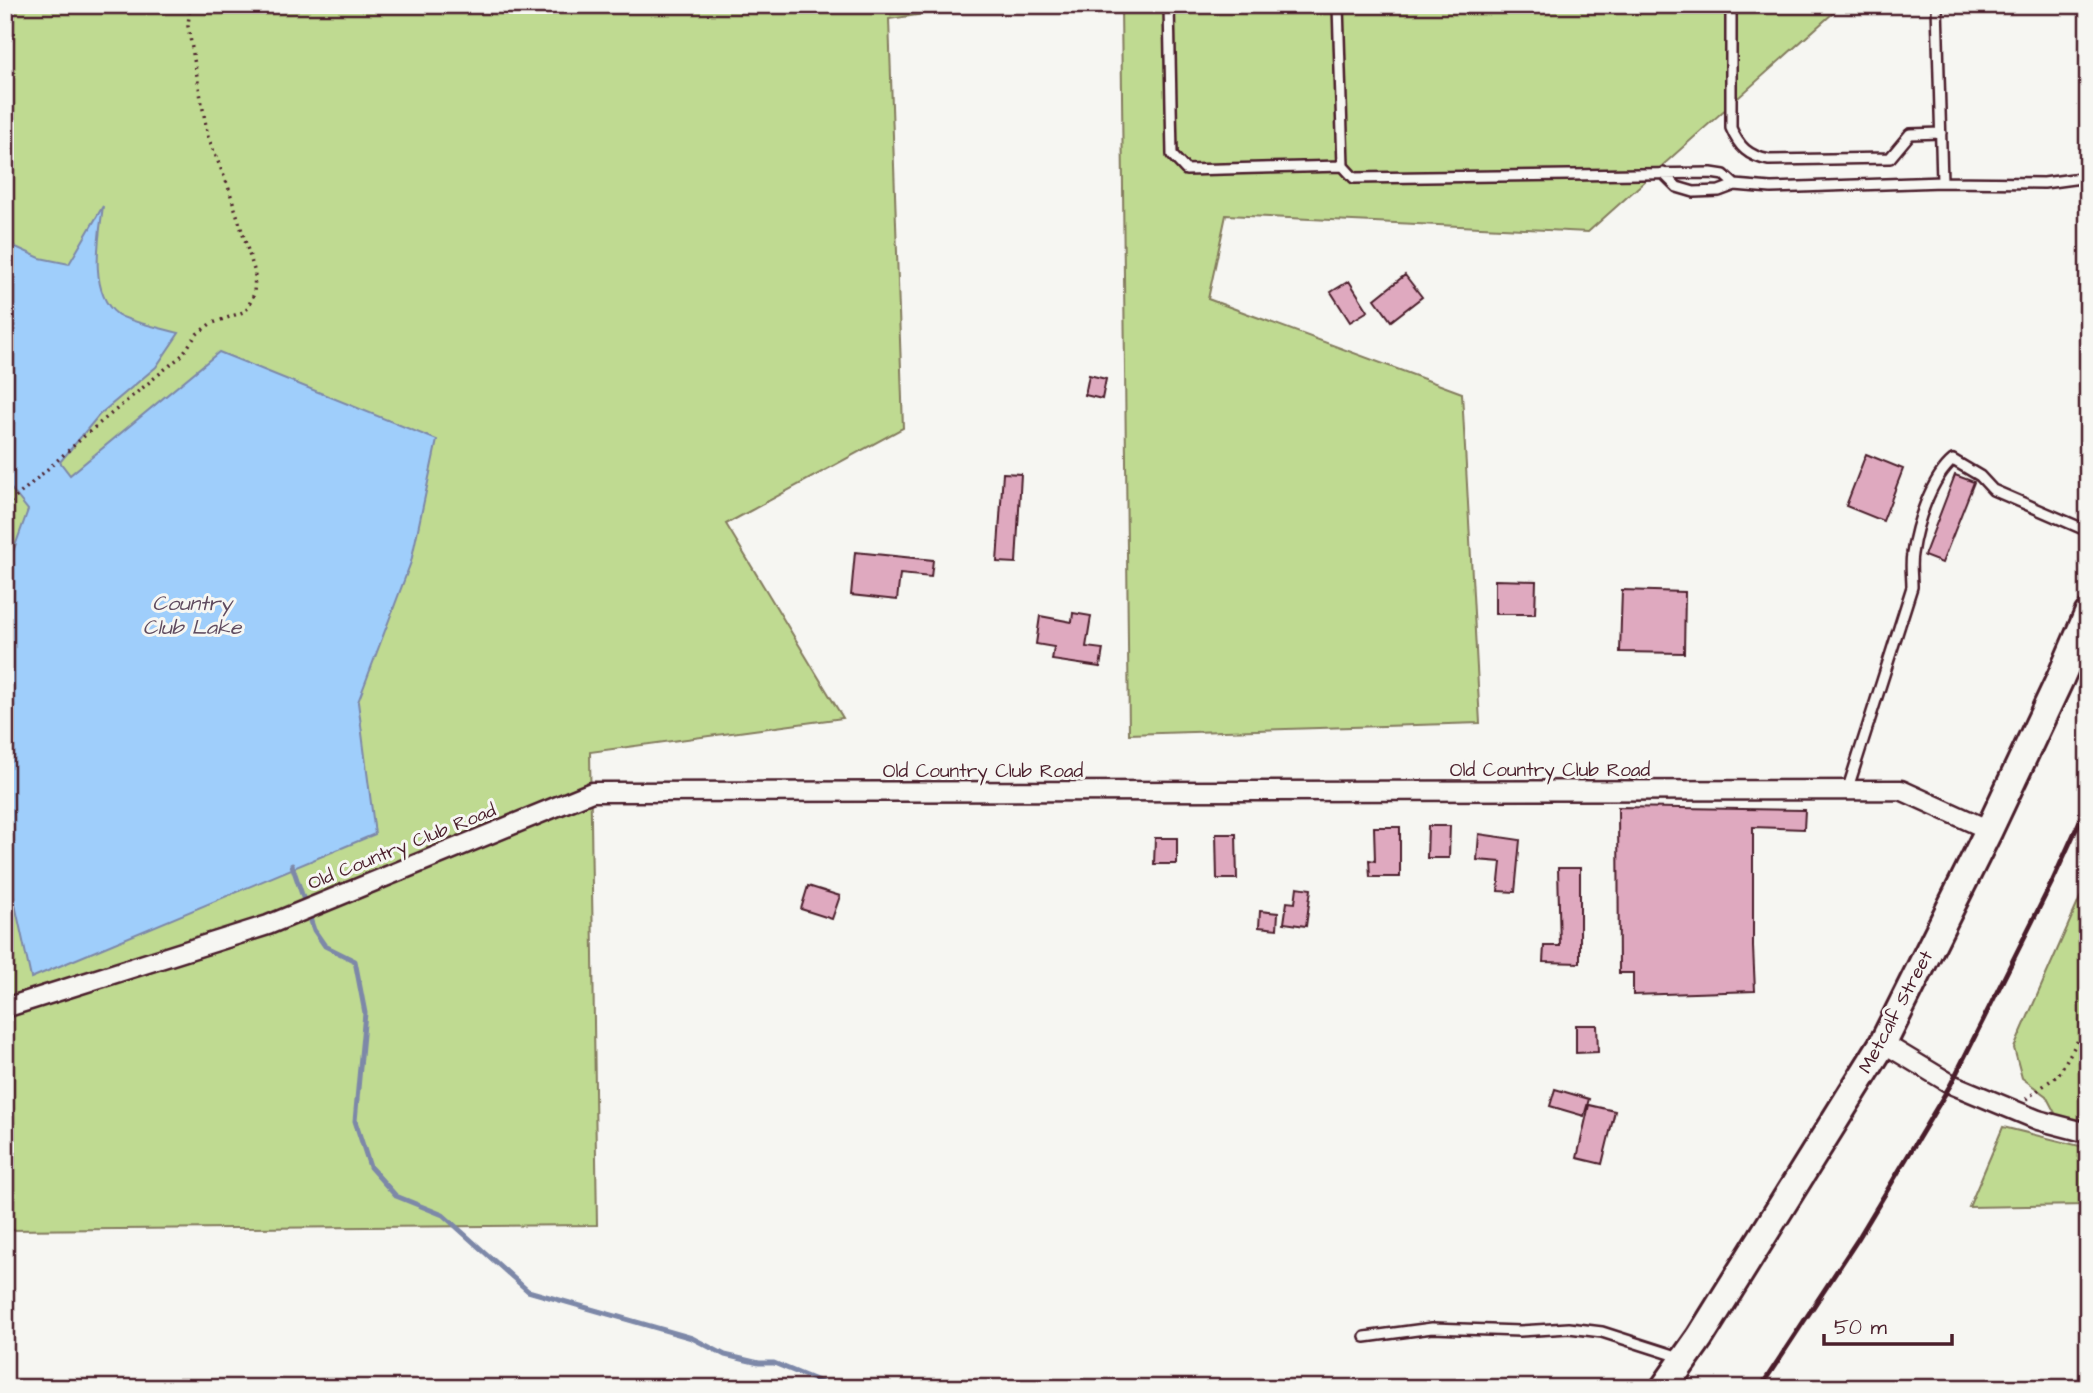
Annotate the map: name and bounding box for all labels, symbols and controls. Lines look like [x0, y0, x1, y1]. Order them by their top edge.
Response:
water label: Country Club Lake [143, 589, 243, 642]
street label: Old Country Club Road [1450, 757, 1651, 785]
street label: Old Country Club Road [883, 758, 1084, 786]
street label: Old Country Club Road [304, 797, 501, 898]
street label: Metcalf Street [1852, 945, 1940, 1078]
scale bar [1824, 1302, 1951, 1346]
text: 50 m [1834, 1313, 1888, 1342]

